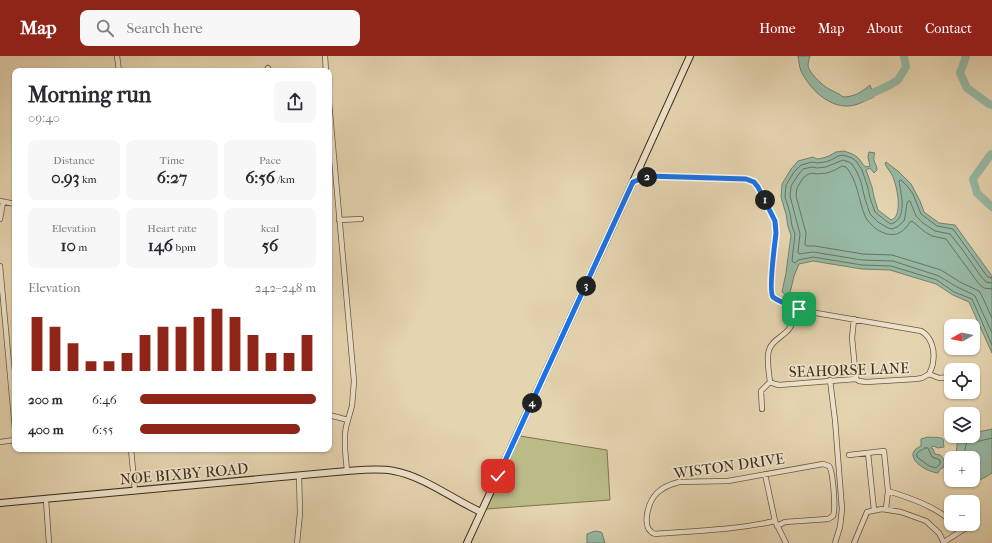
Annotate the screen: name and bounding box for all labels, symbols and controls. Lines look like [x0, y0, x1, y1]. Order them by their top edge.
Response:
search box [80, 10, 360, 46]
text: Map [20, 17, 56, 39]
icon: search [94, 17, 116, 39]
text: Search here [126, 19, 203, 37]
text: Home [759, 20, 796, 37]
text: Map [818, 20, 845, 37]
text: About [867, 20, 903, 37]
text: Contact [925, 20, 972, 37]
button: share [274, 81, 316, 123]
text: Morning run [28, 82, 151, 108]
text: 09:40 [28, 110, 60, 125]
text: Distance [53, 154, 95, 167]
text: Time [160, 154, 185, 167]
text: Pace [259, 154, 281, 167]
text: 0.93 [51, 167, 80, 187]
text: 6:27 [157, 167, 187, 187]
text: 6:56 [245, 167, 275, 187]
pin: 2 [637, 167, 657, 187]
text: 2 [644, 170, 650, 183]
text: km [80, 173, 97, 186]
text: /km [275, 173, 295, 186]
pin: 1 [755, 190, 775, 210]
text: 1 [763, 193, 767, 206]
text: Elevation [52, 222, 96, 235]
text: Heart rate [147, 222, 197, 235]
text: kcal [261, 222, 279, 235]
text: 10 [61, 235, 76, 255]
text: 146 [148, 235, 173, 255]
text: 56 [262, 235, 278, 255]
text: m [76, 241, 87, 254]
text: bpm [173, 241, 196, 254]
pin: 3 [576, 276, 596, 296]
text: 3 [584, 279, 588, 292]
text: Elevation [28, 280, 81, 295]
text: 242–248 m [255, 280, 316, 295]
pin [782, 292, 816, 326]
icon: arrive [788, 298, 810, 320]
north arrow [944, 319, 980, 355]
map controls [944, 319, 980, 531]
street label: SEAHORSE LANE [788, 359, 910, 381]
button: locate [944, 363, 980, 399]
text: 200 m [28, 392, 63, 407]
text: 6:46 [92, 392, 117, 407]
pin: 4 [522, 393, 542, 413]
text: 4 [529, 396, 535, 409]
button: layers [944, 407, 980, 443]
text: 400 m [28, 422, 64, 437]
text: 6:55 [92, 422, 113, 437]
street label: WISTON DRIVE [671, 449, 786, 483]
button: + [944, 451, 980, 487]
street label: NOE BIXBY ROAD [119, 459, 249, 489]
pin [481, 459, 515, 493]
icon: check [487, 465, 509, 487]
button: − [944, 495, 980, 531]

